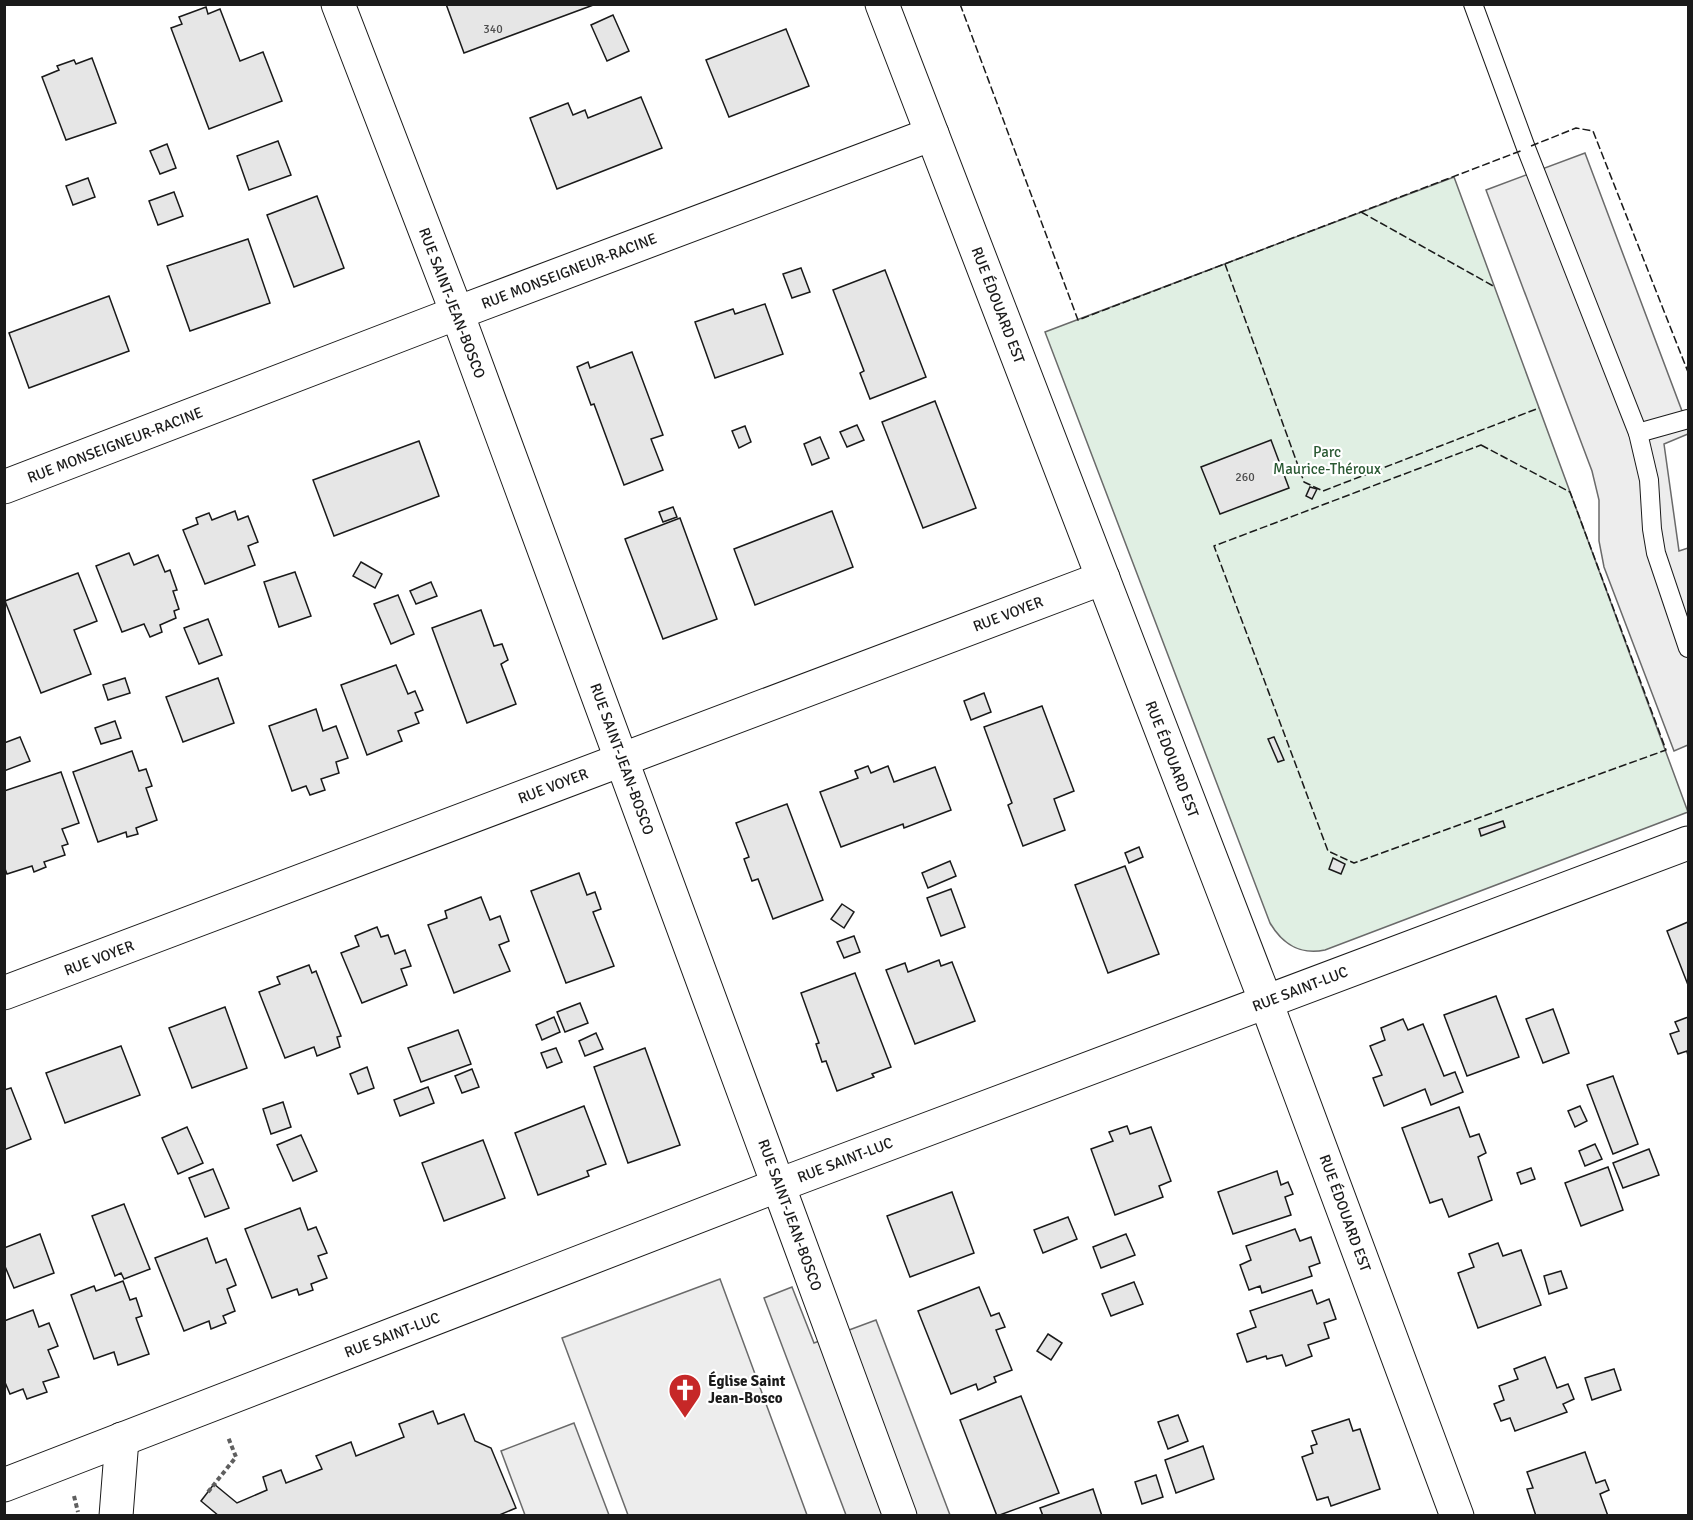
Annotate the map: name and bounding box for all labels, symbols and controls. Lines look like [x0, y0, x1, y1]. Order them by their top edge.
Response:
house number: 340 [483, 22, 503, 37]
street label: RUE SAINT-JEAN-BOSCO [415, 225, 489, 381]
street label: RUE MONSEIGNEUR-RACINE [479, 229, 659, 313]
street label: RUE ÉDOUARD EST [967, 244, 1030, 366]
street label: RUE MONSEIGNEUR-RACINE [25, 403, 205, 487]
park label: Parc Maurice-Théroux [1273, 443, 1381, 478]
house number: 260 [1235, 470, 1255, 485]
street label: RUE VOYER [970, 592, 1046, 636]
street label: RUE SAINT-JEAN-BOSCO [586, 681, 658, 837]
street label: RUE ÉDOUARD EST [1141, 698, 1204, 820]
street label: RUE VOYER [515, 764, 591, 808]
street label: RUE VOYER [61, 936, 137, 980]
street label: RUE SAINT-LUC [1250, 963, 1350, 1015]
street label: RUE SAINT-LUC [795, 1134, 895, 1186]
street label: RUE SAINT-JEAN-BOSCO [754, 1137, 826, 1293]
street label: RUE ÉDOUARD EST [1315, 1152, 1376, 1275]
street label: RUE SAINT-LUC [342, 1309, 442, 1361]
place label: Église Saint Jean-Bosco [708, 1371, 786, 1407]
church icon: Église Saint Jean-Bosco [667, 1372, 703, 1419]

